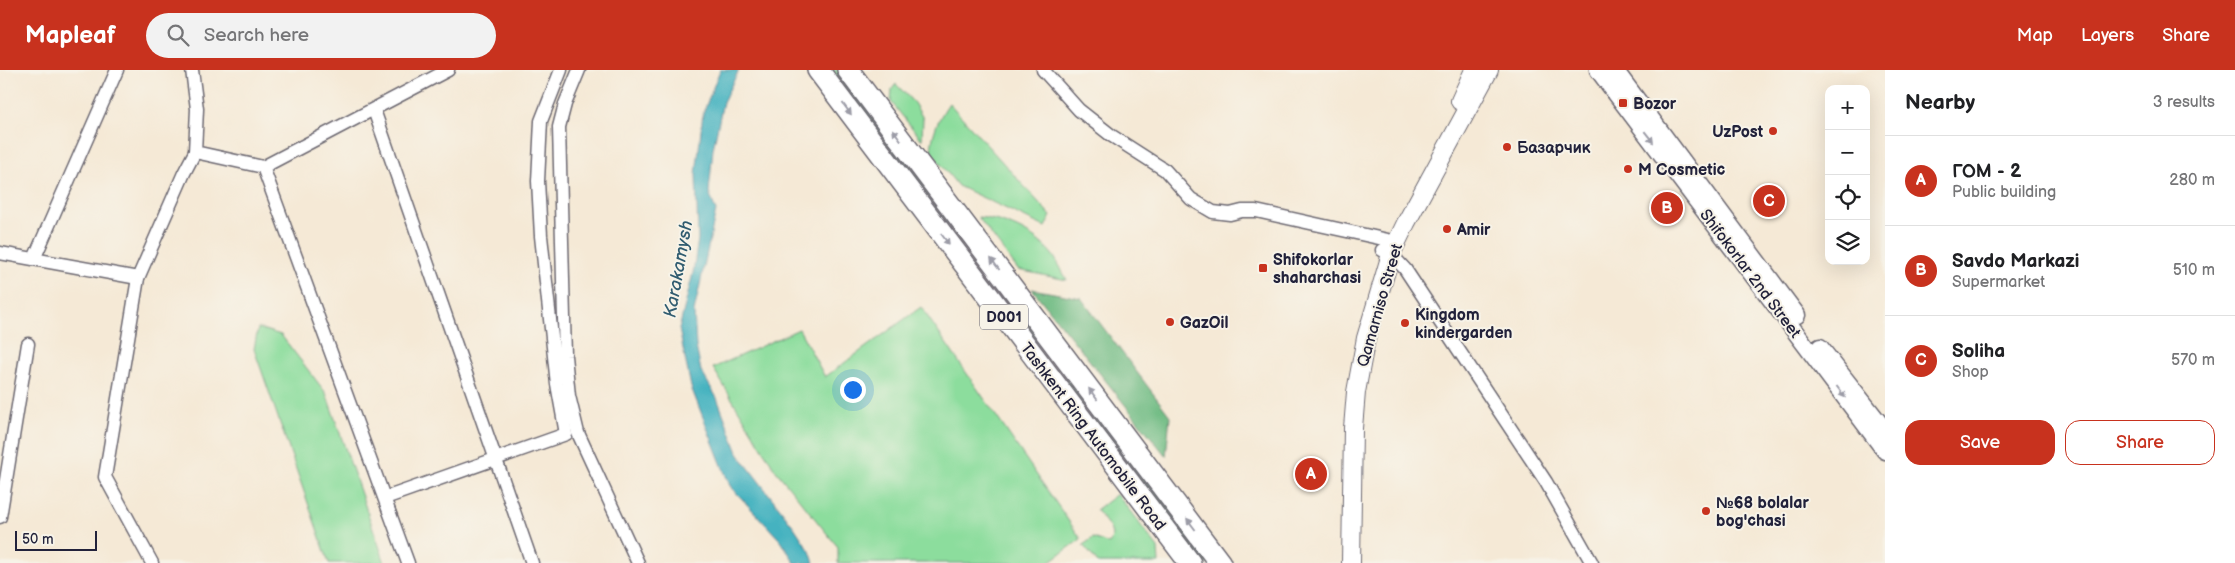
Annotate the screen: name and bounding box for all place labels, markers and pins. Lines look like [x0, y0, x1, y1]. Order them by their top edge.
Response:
place label: Bozor [1633, 95, 1677, 114]
marker: Bozor [1617, 97, 1629, 109]
place label: UzPost [1712, 123, 1764, 142]
marker: UzPost [1767, 125, 1779, 137]
place label: Базарчик [1517, 139, 1591, 158]
marker: Базарчик [1501, 141, 1513, 153]
place label: M Cosmetic [1638, 161, 1726, 180]
marker: M Cosmetic [1622, 163, 1634, 175]
pin: C [1753, 182, 1785, 220]
pin: B [1651, 189, 1683, 227]
place label: Amir [1456, 221, 1491, 240]
marker: Amir [1441, 223, 1453, 235]
place label: Shifokorlar shaharchasi [1273, 251, 1361, 288]
marker: Shifokorlar shaharchasi [1257, 262, 1269, 274]
place label: Kingdom kindergarden [1415, 306, 1513, 343]
place label: GazOil [1180, 314, 1228, 333]
marker: GazOil [1164, 316, 1176, 328]
marker: Kingdom kindergarden [1399, 317, 1411, 329]
pin: A [1295, 455, 1327, 493]
place label: №68 bolalar bog'chasi [1716, 494, 1809, 531]
marker: №68 bolalar bog'chasi [1700, 505, 1712, 517]

